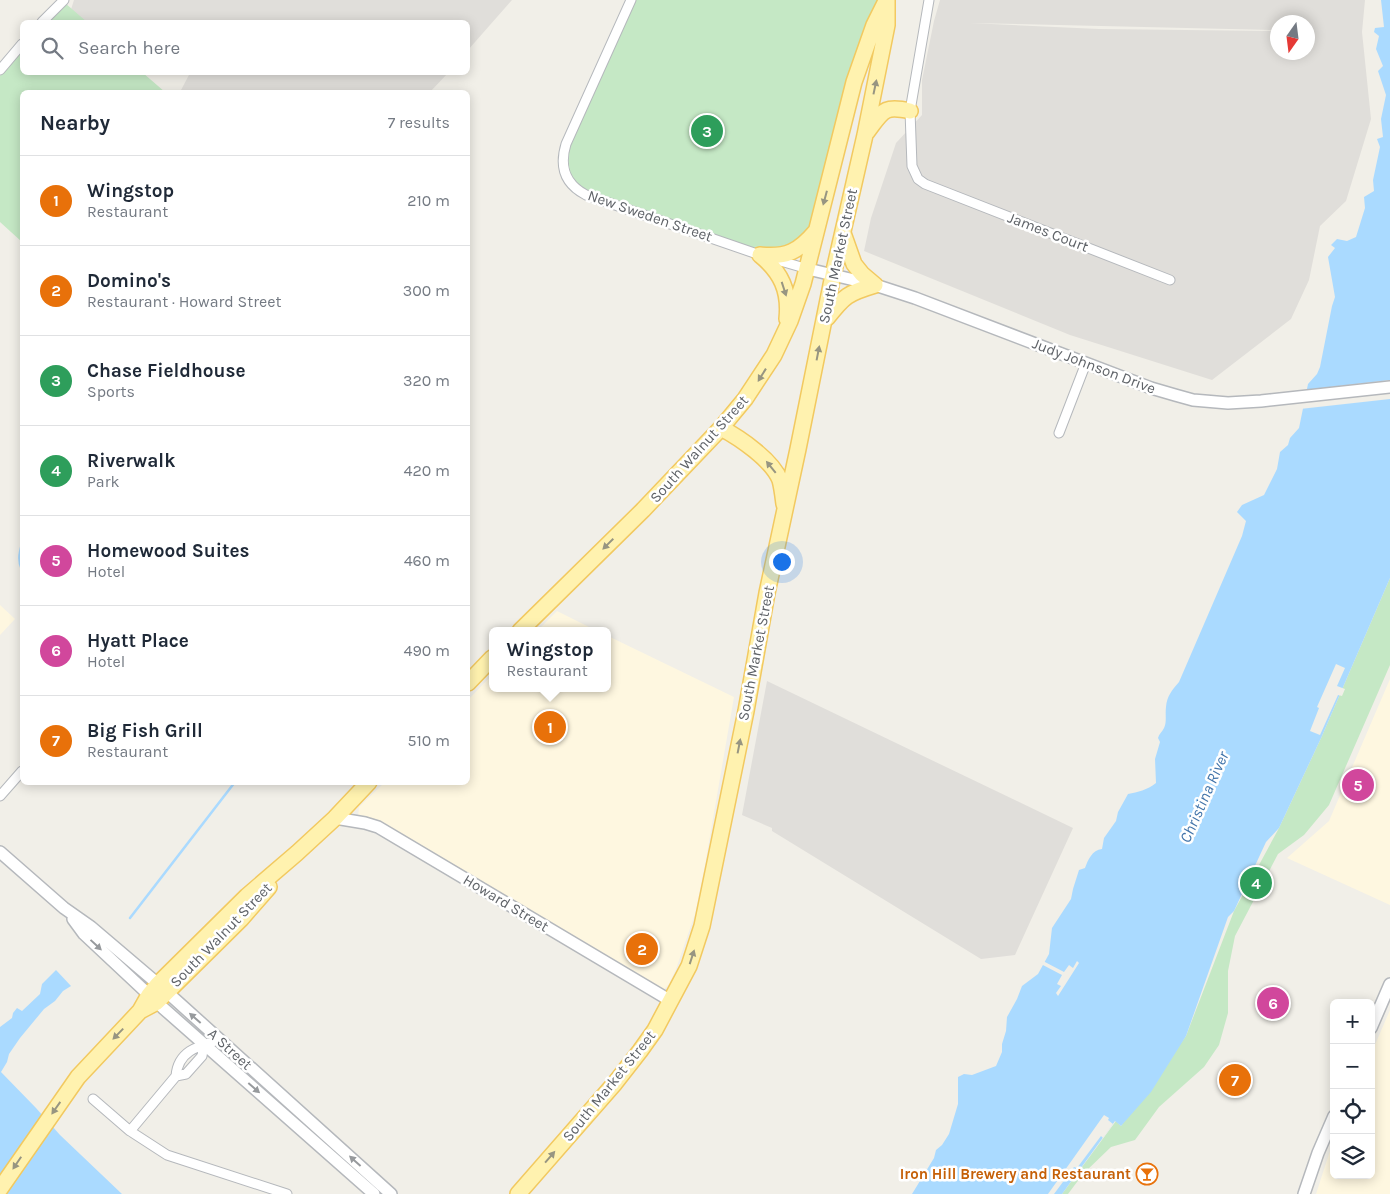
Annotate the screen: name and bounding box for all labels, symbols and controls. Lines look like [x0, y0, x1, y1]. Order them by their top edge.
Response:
north arrow [1270, 15, 1315, 60]
search box [20, 20, 470, 75]
icon: search [38, 34, 66, 62]
text: Search here [78, 37, 180, 59]
one-way arrow [871, 79, 879, 95]
text: Nearby [40, 111, 110, 135]
pin: 3 [691, 112, 723, 150]
text: 7 results [388, 113, 450, 132]
text: Wingstop [87, 180, 174, 202]
street label: New Sweden Street [585, 186, 715, 246]
street label: South Market Street [815, 187, 861, 325]
one-way arrow [821, 190, 829, 205]
text: 1 [53, 191, 59, 210]
text: 210 m [407, 191, 450, 210]
text: Restaurant [87, 202, 168, 221]
street label: James Court [1005, 208, 1091, 256]
text: Domino's [87, 270, 171, 292]
text: 2 [51, 281, 61, 300]
text: 300 m [403, 281, 450, 300]
one-way arrow [781, 282, 789, 297]
text: Restaurant · Howard Street [87, 292, 281, 311]
street label: Judy Johnson Drive [1030, 334, 1158, 398]
one-way arrow [814, 345, 822, 360]
text: Chase Fieldhouse [87, 360, 246, 382]
one-way arrow [757, 368, 767, 381]
text: 3 [51, 371, 61, 390]
text: 320 m [403, 371, 450, 390]
text: Sports [87, 382, 135, 401]
street label: South Walnut Street [646, 391, 752, 506]
text: Riverwalk [87, 450, 175, 472]
text: 4 [51, 461, 61, 480]
text: 420 m [404, 461, 450, 480]
one-way arrow [765, 461, 776, 474]
text: Park [87, 472, 119, 491]
one-way arrow [602, 538, 614, 550]
text: Homewood Suites [87, 540, 250, 562]
your location [769, 549, 795, 575]
text: 5 [51, 551, 61, 570]
text: 460 m [404, 551, 450, 570]
text: Hotel [87, 562, 125, 581]
street label: South Market Street [734, 583, 778, 722]
popup [489, 627, 611, 692]
text: Hyatt Place [87, 630, 189, 652]
text: Wingstop [507, 639, 593, 661]
text: 6 [51, 641, 61, 660]
text: 490 m [404, 641, 450, 660]
text: Hotel [87, 652, 125, 671]
text: Restaurant [507, 661, 588, 680]
pin: 1 [534, 708, 566, 746]
text: Big Fish Grill [87, 720, 203, 742]
text: 7 [52, 731, 60, 750]
text: 510 m [407, 731, 450, 750]
one-way arrow [735, 739, 743, 754]
text: Restaurant [87, 742, 168, 761]
water label: Christina River [1175, 748, 1233, 846]
pin: 5 [1342, 766, 1374, 804]
pin: 4 [1240, 864, 1272, 902]
street label: Howard Street [460, 870, 552, 936]
street label: South Walnut Street [166, 879, 276, 991]
pin: 2 [626, 930, 658, 968]
one-way arrow [90, 939, 102, 951]
one-way arrow [688, 950, 696, 965]
pin: 6 [1257, 984, 1289, 1022]
map controls [1330, 999, 1375, 1179]
button: + [1330, 999, 1375, 1044]
one-way arrow [189, 1012, 201, 1024]
street label: A Street [204, 1024, 256, 1074]
street label: South Market Street [559, 1027, 659, 1145]
one-way arrow [112, 1028, 124, 1040]
button: − [1330, 1044, 1375, 1089]
pin: 7 [1219, 1061, 1251, 1099]
one-way arrow [247, 1082, 259, 1094]
button: locate [1330, 1089, 1375, 1134]
one-way arrow [51, 1101, 61, 1115]
button: layers [1330, 1134, 1375, 1179]
one-way arrow [545, 1151, 556, 1164]
one-way arrow [349, 1155, 361, 1167]
one-way arrow [12, 1157, 22, 1170]
bar icon: Iron Hill Brewery and Restaurant [1135, 1162, 1159, 1186]
place label: Iron Hill Brewery and Restaurant [900, 1165, 1131, 1183]

